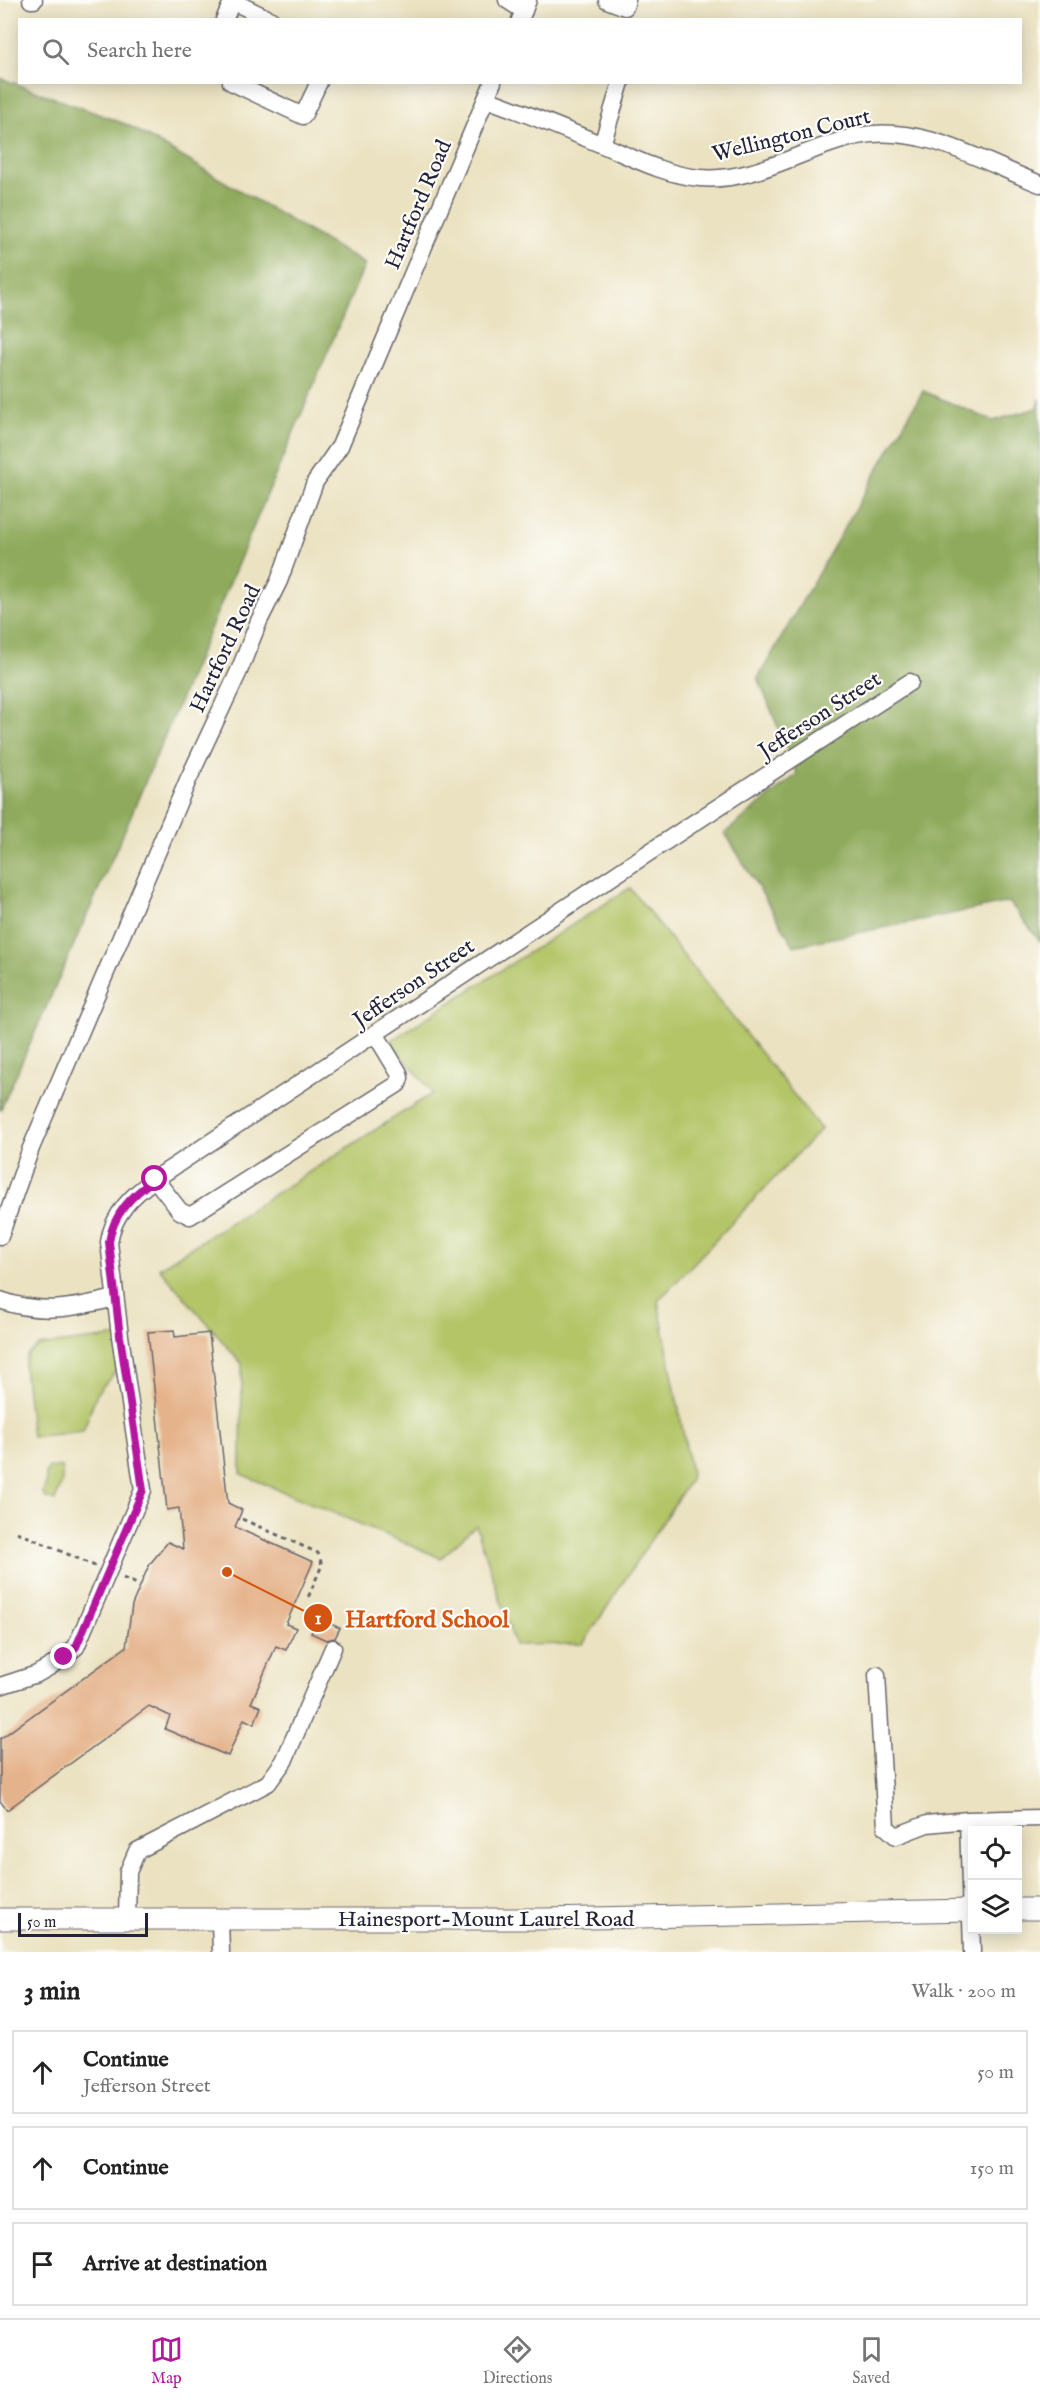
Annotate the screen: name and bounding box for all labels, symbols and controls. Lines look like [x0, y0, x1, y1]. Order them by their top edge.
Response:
search box [18, 18, 1022, 84]
icon: search [39, 35, 72, 68]
text: Search here [87, 37, 192, 65]
street label: Wellington Court [710, 103, 874, 169]
street label: Hartford Road [379, 136, 459, 274]
street label: Hartford Road [184, 580, 268, 717]
street label: Jefferson Street [751, 665, 887, 767]
street label: Jefferson Street [346, 933, 481, 1036]
route start [141, 1165, 167, 1191]
callout: Hartford School [303, 1597, 521, 1639]
text: Hartford School [345, 1605, 509, 1636]
text: 1 [315, 1608, 322, 1631]
route end [50, 1643, 76, 1669]
map controls [968, 1826, 1022, 1934]
button: locate [968, 1826, 1022, 1880]
button: layers [968, 1880, 1022, 1934]
street label: Hainesport-Mount Laurel Road [338, 1906, 634, 1934]
scale bar [18, 1910, 148, 1938]
text: 50 m [27, 1913, 56, 1933]
text: 3 min [24, 1975, 80, 2008]
text: Walk · 200 m [911, 1979, 1016, 2004]
text: Continue [83, 2046, 169, 2074]
icon: ahead [26, 2056, 59, 2089]
text: 50 m [977, 2060, 1014, 2085]
text: Jefferson Street [83, 2074, 211, 2099]
icon: ahead [26, 2152, 59, 2185]
text: Continue [83, 2154, 169, 2182]
text: 150 m [970, 2156, 1014, 2181]
icon: arrive [26, 2248, 59, 2281]
text: Arrive at destination [83, 2250, 267, 2278]
tab: Map [150, 2333, 183, 2389]
tab: Directions [483, 2333, 552, 2389]
tab: Saved [852, 2333, 890, 2389]

